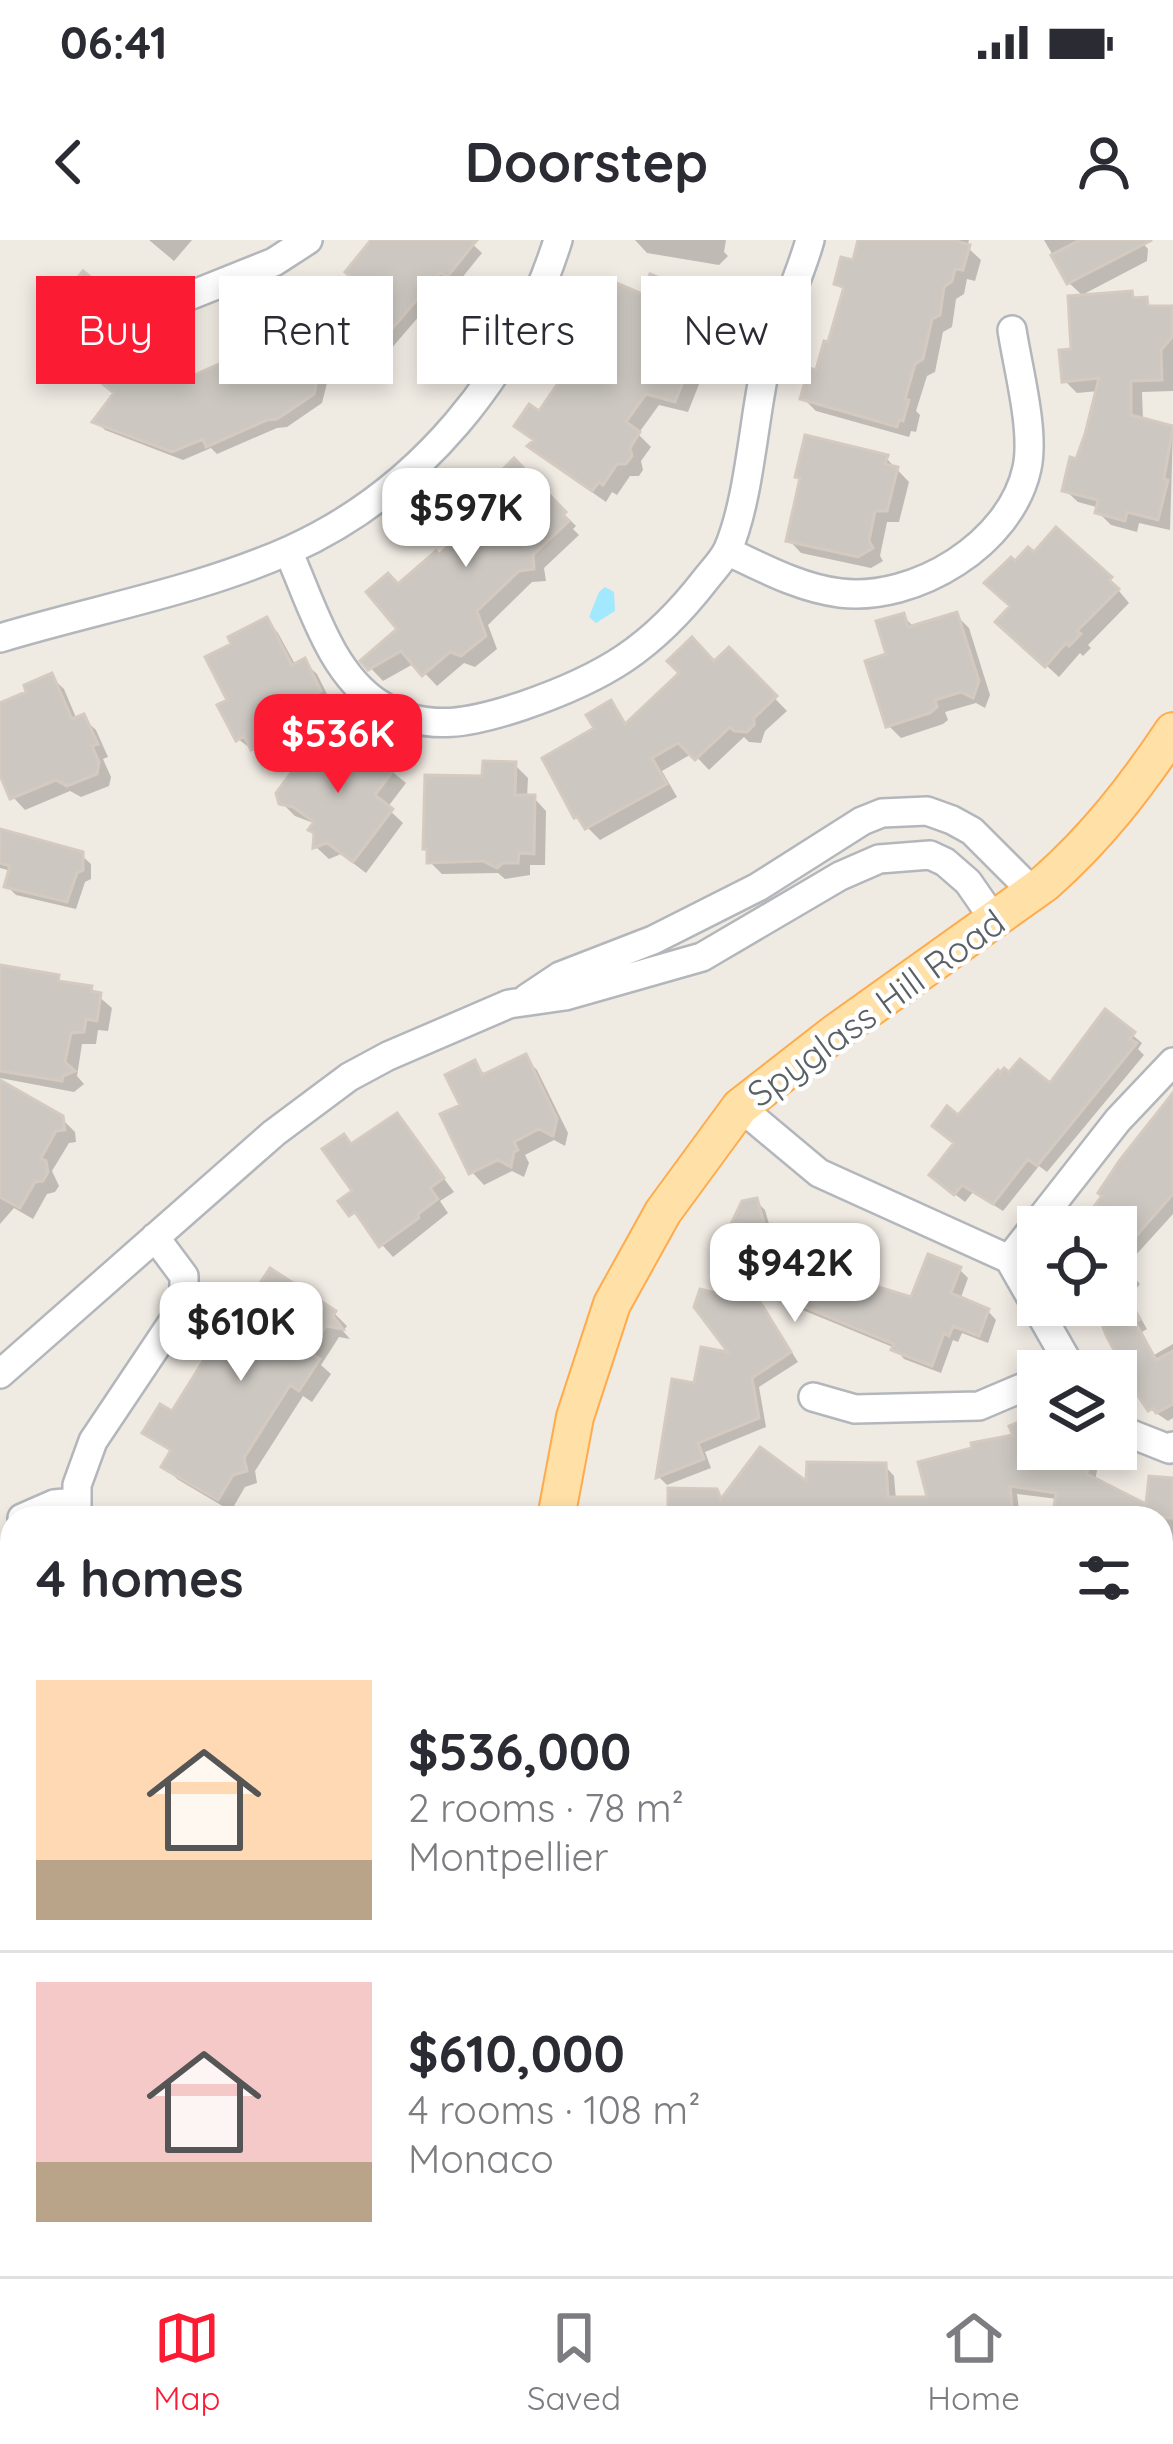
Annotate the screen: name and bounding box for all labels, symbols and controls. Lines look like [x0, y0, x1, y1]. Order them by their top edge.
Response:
text: 06:41 [60, 14, 167, 70]
text: Doorstep [465, 128, 708, 196]
icon: back [36, 129, 102, 195]
icon: person [1071, 129, 1137, 195]
chip: Buy [36, 276, 195, 384]
chip: Rent [219, 276, 393, 384]
chip: Filters [417, 276, 617, 384]
chip: New [641, 276, 811, 384]
pin: $597K [382, 468, 550, 570]
text: $597K [409, 482, 523, 531]
pin: $536K [254, 694, 422, 796]
text: $536K [281, 708, 395, 757]
street label: Spyglass Hill Road [738, 899, 1013, 1116]
map controls [1017, 1206, 1137, 1470]
button: locate [1017, 1206, 1137, 1326]
pin: $942K [711, 1223, 879, 1325]
text: $942K [737, 1237, 853, 1286]
pin: $610K [157, 1282, 325, 1384]
text: $610K [187, 1296, 295, 1345]
button: layers [1017, 1350, 1137, 1470]
icon: filters [1071, 1545, 1137, 1611]
text: 4 homes [36, 1546, 244, 1610]
text: $536,000 [408, 1719, 631, 1783]
icon: home [132, 1728, 276, 1872]
text: 2 rooms · 78 m² [408, 1783, 684, 1832]
text: Montpellier [408, 1832, 609, 1881]
text: $610,000 [408, 2021, 625, 2085]
icon: home [132, 2030, 276, 2174]
text: 4 rooms · 108 m² [408, 2085, 701, 2134]
text: Monaco [408, 2134, 554, 2183]
tab: Map [153, 2305, 220, 2418]
tab: Saved [527, 2305, 621, 2418]
tab: Home [927, 2305, 1020, 2418]

